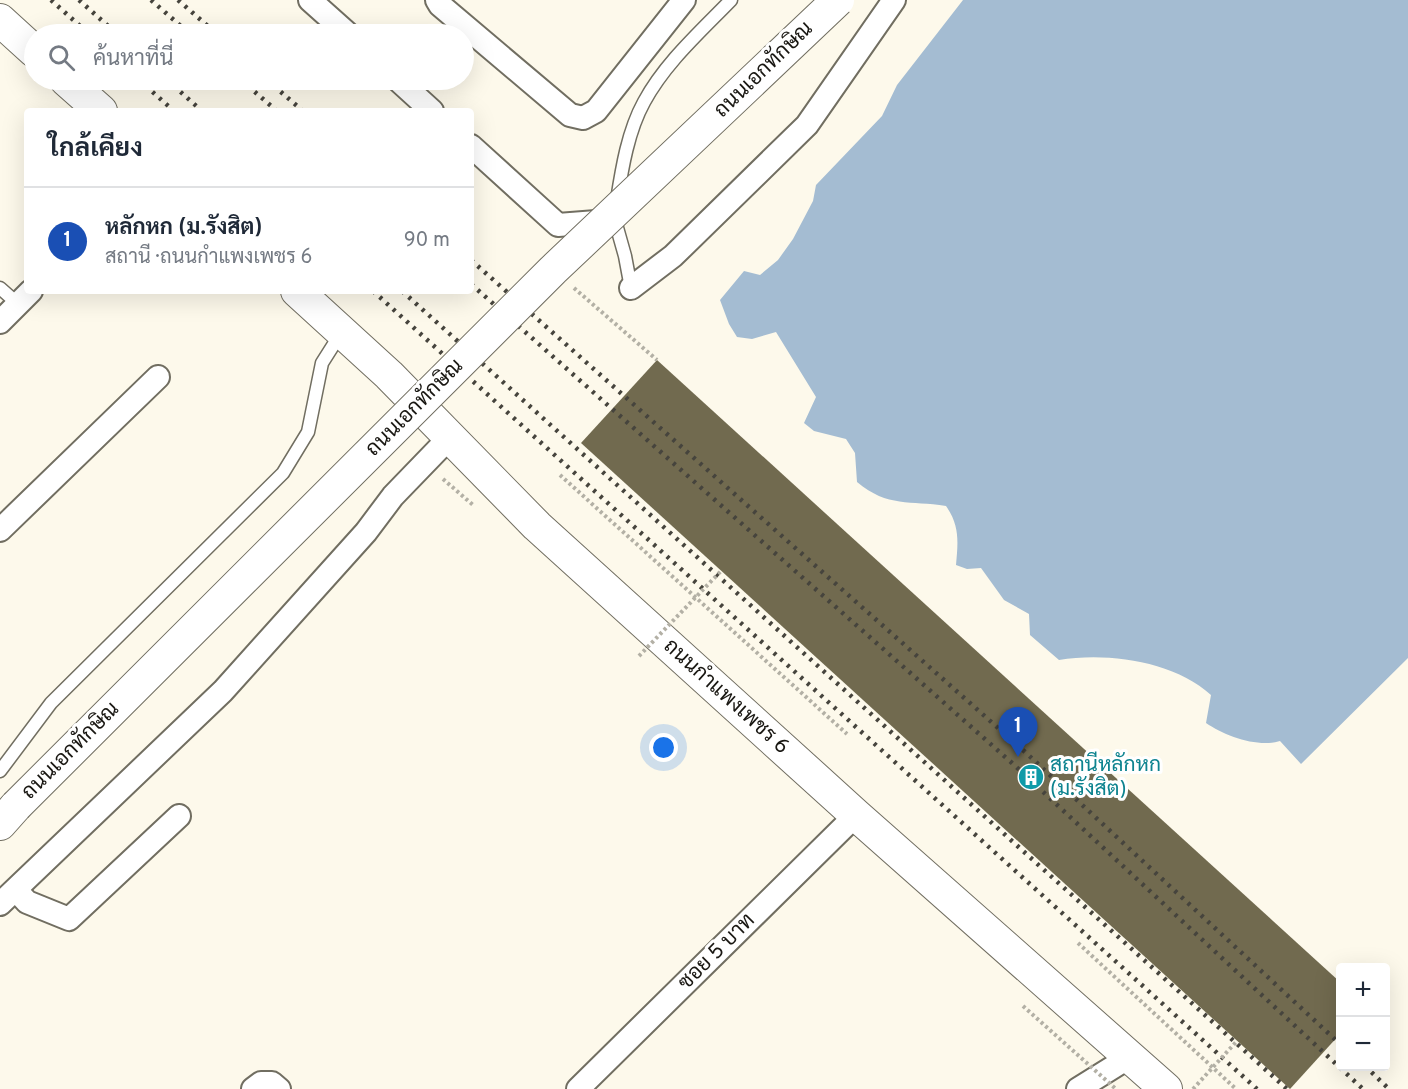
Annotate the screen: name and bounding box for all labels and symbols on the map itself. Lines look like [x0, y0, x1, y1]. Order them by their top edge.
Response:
street label: ถนนเอกทักษิณ [709, 16, 819, 124]
street label: ถนนเอกทักษิณ [360, 353, 470, 463]
street label: ถนนกำแพงเพชร 6 [657, 633, 795, 761]
street label: ถนนเอกทักษิณ [16, 696, 126, 806]
pin: 1 [998, 708, 1038, 757]
your location [649, 733, 678, 762]
place label: สถานีหลักหก (ม.รังสิต) [1050, 751, 1161, 803]
building icon: สถานีหลักหก (ม.รังสิต) [1016, 762, 1046, 792]
street label: ซอย 5 บาท [673, 908, 761, 996]

